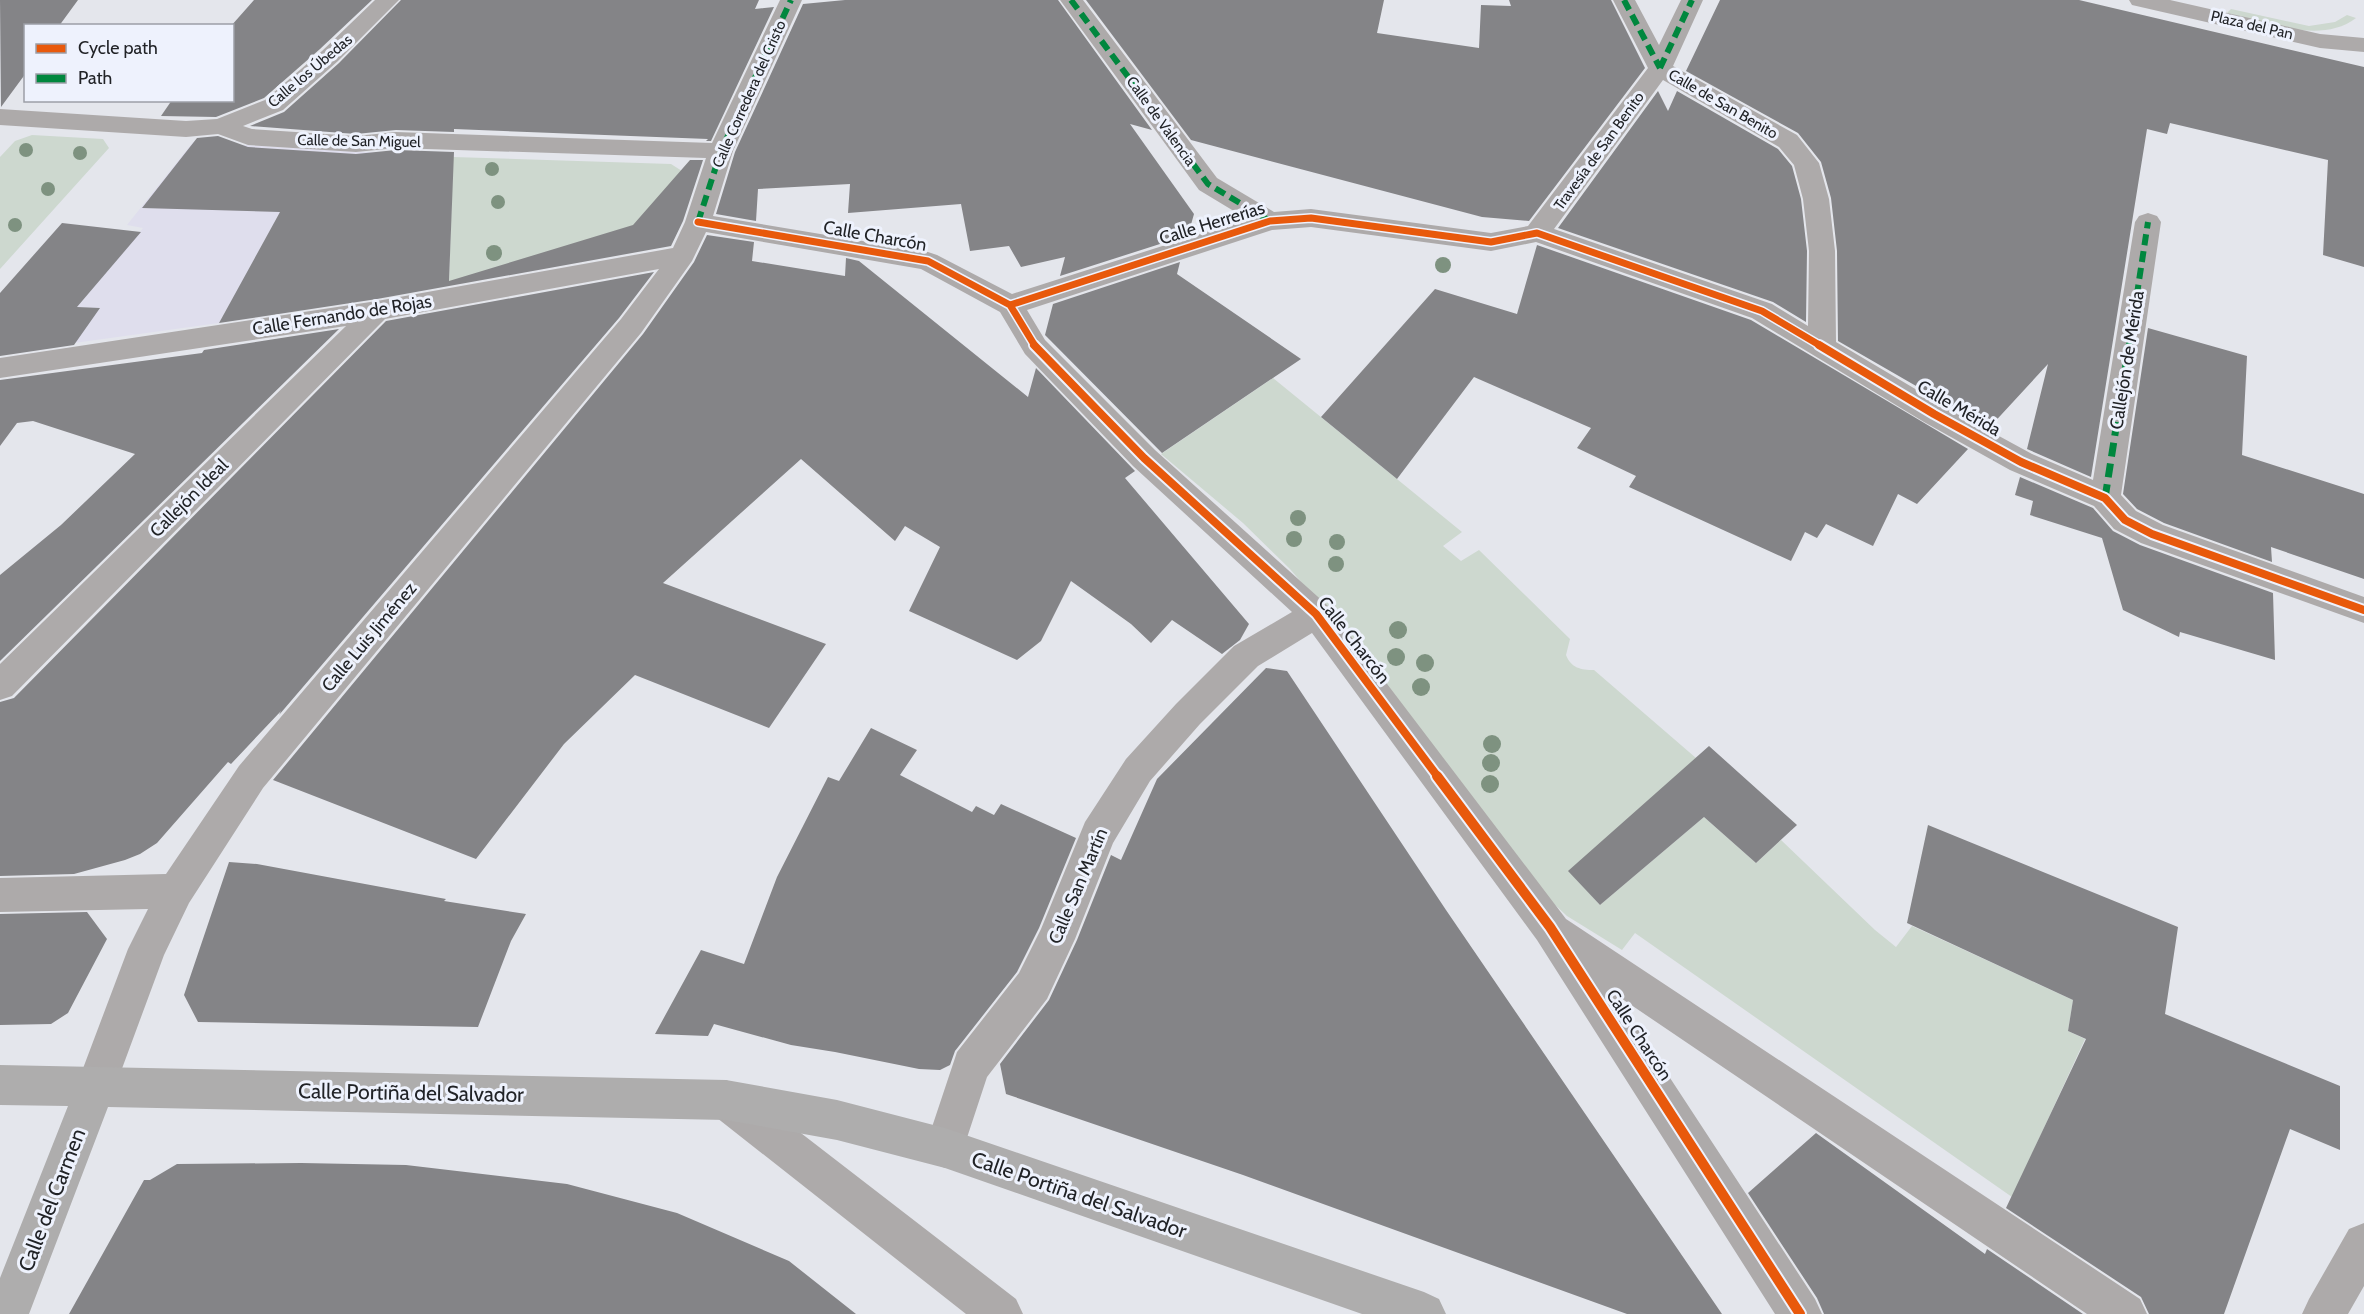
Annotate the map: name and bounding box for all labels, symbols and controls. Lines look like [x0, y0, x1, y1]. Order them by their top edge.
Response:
street label: Plaza del Pan [2209, 7, 2295, 43]
street label: Calle Corredera del Cristo [708, 18, 790, 170]
legend [24, 24, 234, 102]
street label: Calle los Úbedas [264, 30, 356, 111]
text: Cycle path [78, 37, 158, 59]
street label: Calle de San Benito [1665, 65, 1781, 143]
text: Path [78, 67, 112, 89]
street label: Calle de Valencia [1122, 73, 1200, 170]
street label: Travesía de San Benito [1550, 88, 1648, 214]
street label: Calle de San Miguel [297, 131, 421, 151]
street label: Calle Herrerías [1157, 197, 1267, 249]
street label: Calle Charcón [822, 216, 928, 256]
street label: Callejón de Mérida [2105, 289, 2149, 431]
street label: Calle Fernando de Rojas [251, 290, 433, 340]
street label: Calle Mérida [1913, 375, 2005, 441]
street label: Callejón Ideal [145, 454, 233, 542]
street label: Calle Luis Jiménez [317, 577, 421, 696]
street label: Calle Charcón [1313, 592, 1395, 688]
street label: Calle San Martín [1044, 825, 1112, 947]
street label: Calle Charcón [1601, 985, 1677, 1085]
street label: Calle Portiña del Salvador [298, 1078, 524, 1107]
street label: Calle del Carmen [13, 1125, 90, 1275]
street label: Calle Portiña del Salvador [968, 1146, 1190, 1243]

